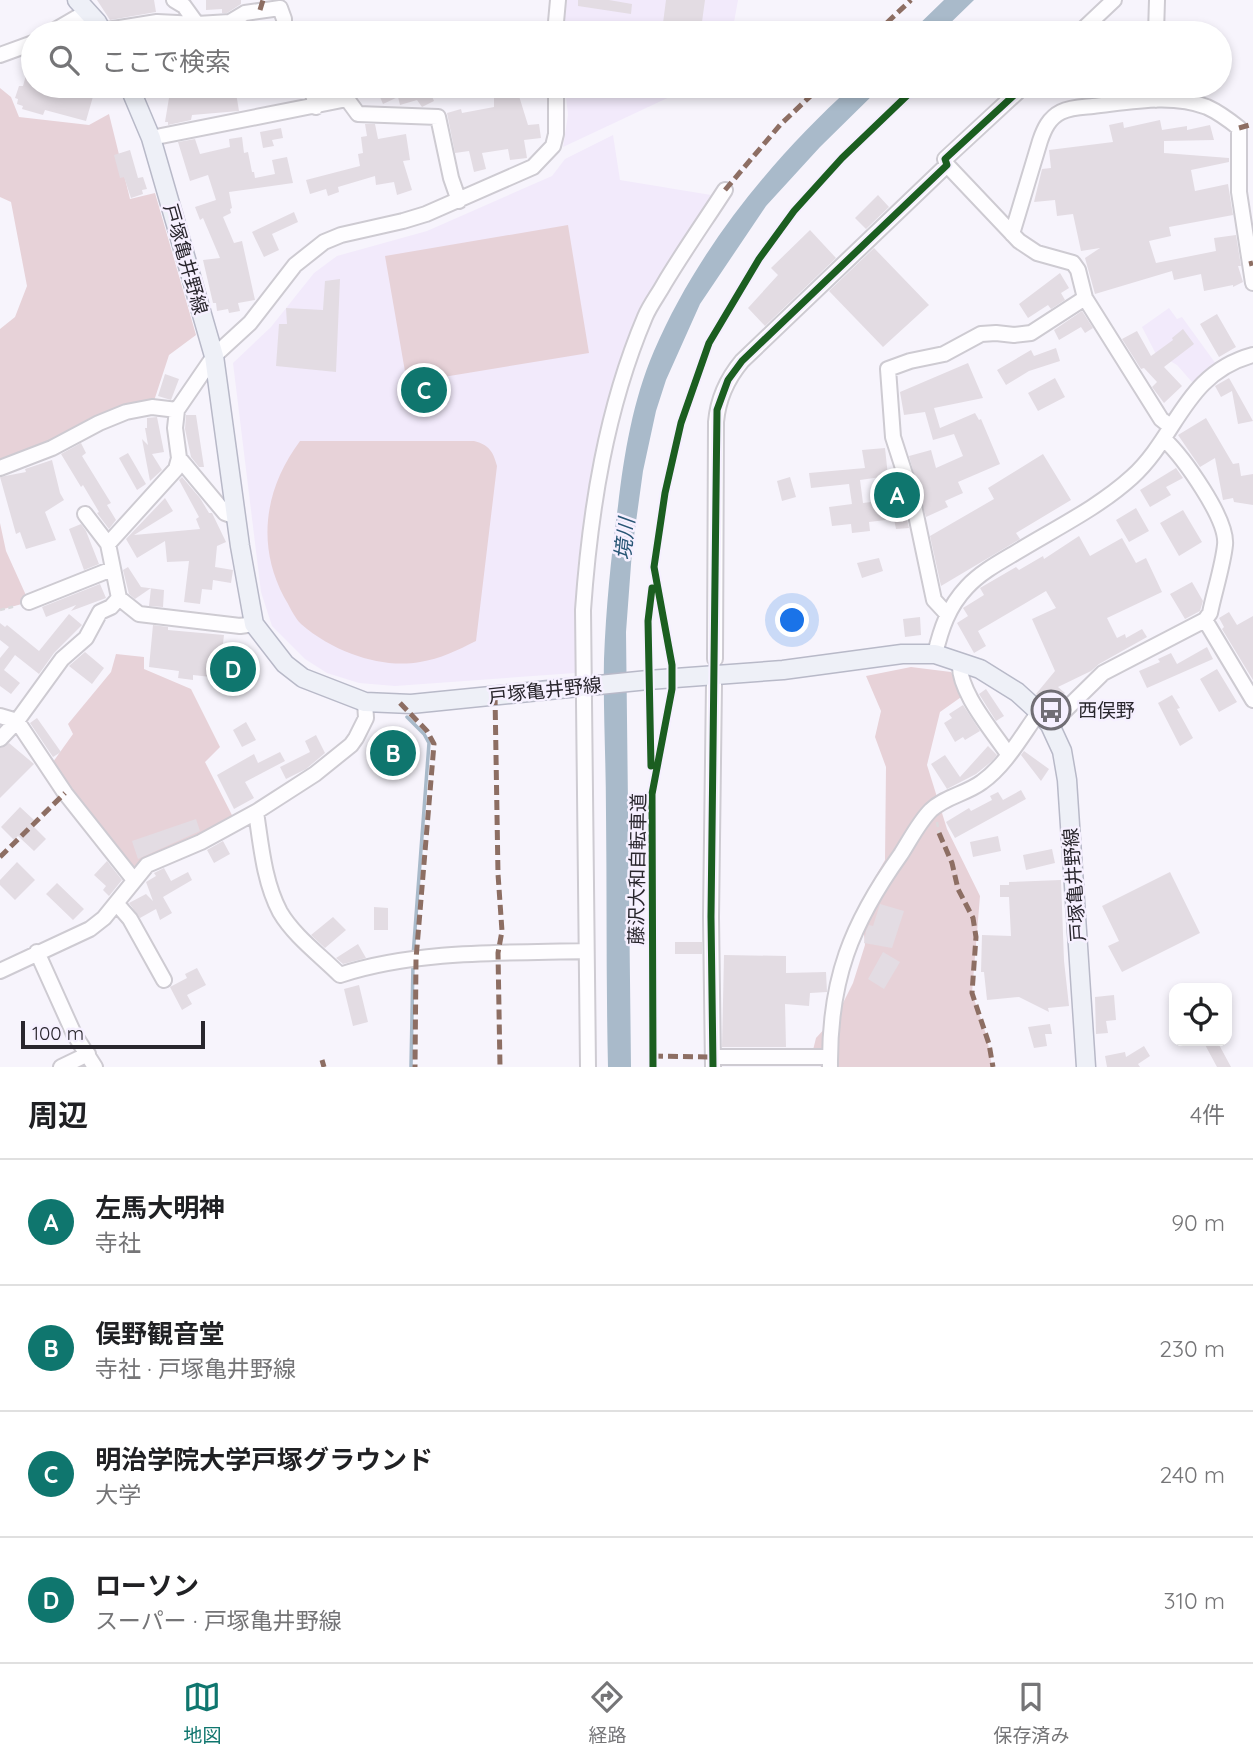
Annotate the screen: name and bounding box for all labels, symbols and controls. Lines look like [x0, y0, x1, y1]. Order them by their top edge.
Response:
search box [21, 21, 1232, 98]
icon: search [45, 41, 83, 79]
text: ここで検索 [101, 45, 231, 78]
street label: 戸塚亀井野線 [159, 201, 213, 317]
pin: C [401, 364, 447, 416]
pin: A [874, 469, 920, 521]
water label: 境川 [609, 515, 639, 561]
your location [775, 603, 809, 637]
pin: D [210, 643, 256, 695]
street label: 戸塚亀井野線 [487, 672, 603, 708]
bus stop icon: 西俣野 [1030, 689, 1072, 731]
place label: 西俣野 [1078, 698, 1135, 722]
pin: B [370, 727, 416, 779]
street label: 藤沢大和自転車道 [624, 793, 650, 945]
street label: 戸塚亀井野線 [1058, 827, 1090, 943]
map controls [1169, 983, 1232, 1046]
button: locate [1169, 983, 1232, 1046]
scale bar [21, 1018, 205, 1050]
text: 100 m [32, 1021, 84, 1045]
text: 周辺 [28, 1096, 88, 1134]
text: 4件 [1190, 1100, 1225, 1129]
text: 左馬大明神 [95, 1191, 225, 1224]
text: A [44, 1208, 58, 1237]
text: 90 m [1171, 1208, 1225, 1237]
text: 寺社 [95, 1228, 141, 1257]
text: 俣野観音堂 [95, 1317, 225, 1350]
text: B [43, 1334, 59, 1363]
text: 230 m [1159, 1334, 1225, 1363]
text: 寺社 · 戸塚亀井野線 [95, 1354, 296, 1383]
text: 明治学院大学戸塚グラウンド [95, 1443, 433, 1476]
text: C [44, 1460, 58, 1489]
text: 240 m [1160, 1460, 1225, 1489]
text: 大学 [95, 1480, 141, 1509]
text: ローソン [95, 1569, 199, 1602]
text: D [43, 1586, 59, 1615]
text: 310 m [1163, 1586, 1225, 1615]
text: スーパー · 戸塚亀井野線 [95, 1606, 342, 1635]
tab: 地図 [183, 1678, 222, 1747]
tab: 経路 [588, 1678, 627, 1747]
tab: 保存済み [993, 1678, 1070, 1747]

